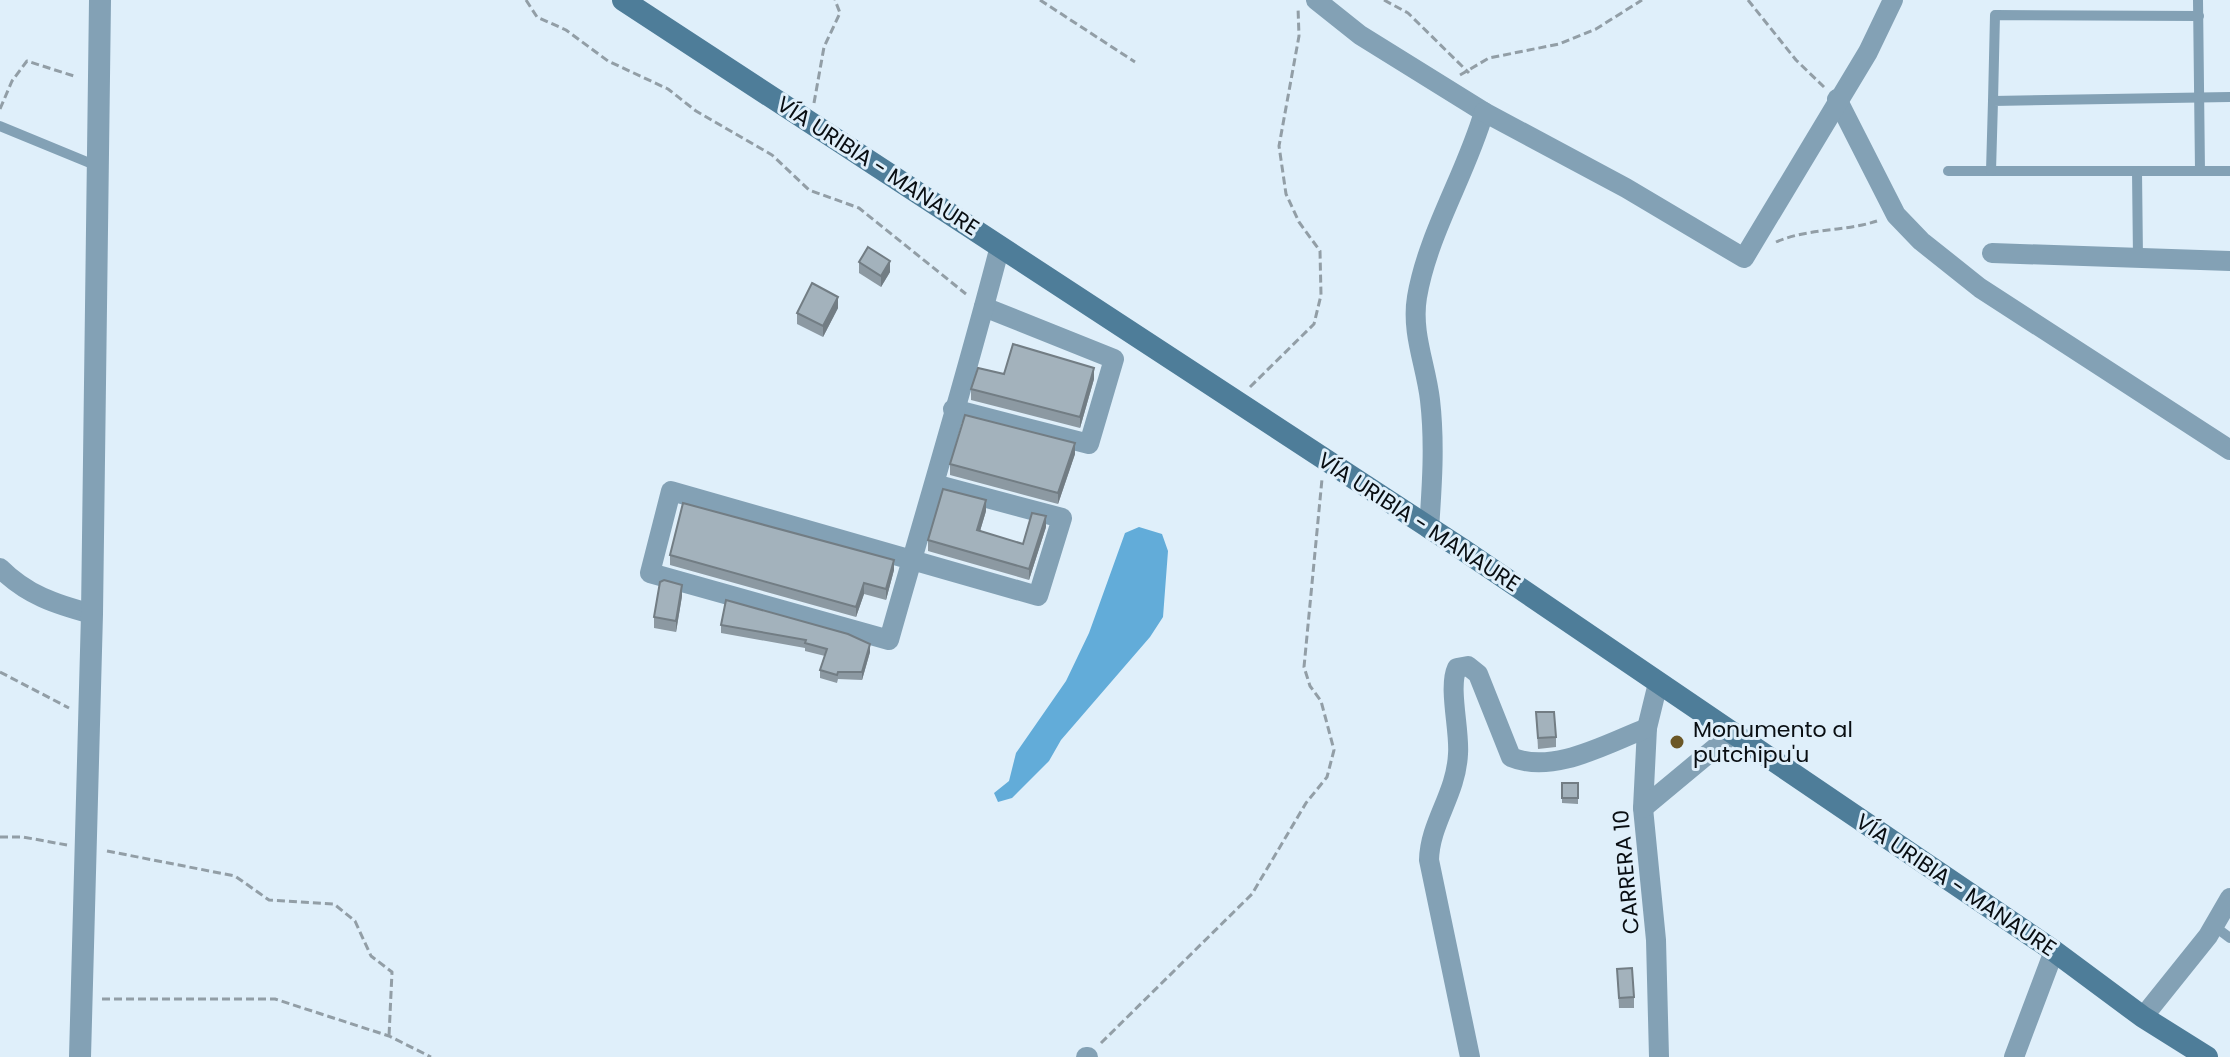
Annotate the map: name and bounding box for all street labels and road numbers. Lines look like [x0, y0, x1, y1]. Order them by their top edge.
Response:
street label: VÍA URIBIA - MANAURE [771, 89, 985, 243]
street label: VÍA URIBIA - MANAURE [1312, 445, 1526, 599]
street label: VÍA URIBIA - MANAURE [1850, 806, 2062, 964]
street label: CARRERA 10 [1605, 808, 1647, 936]

